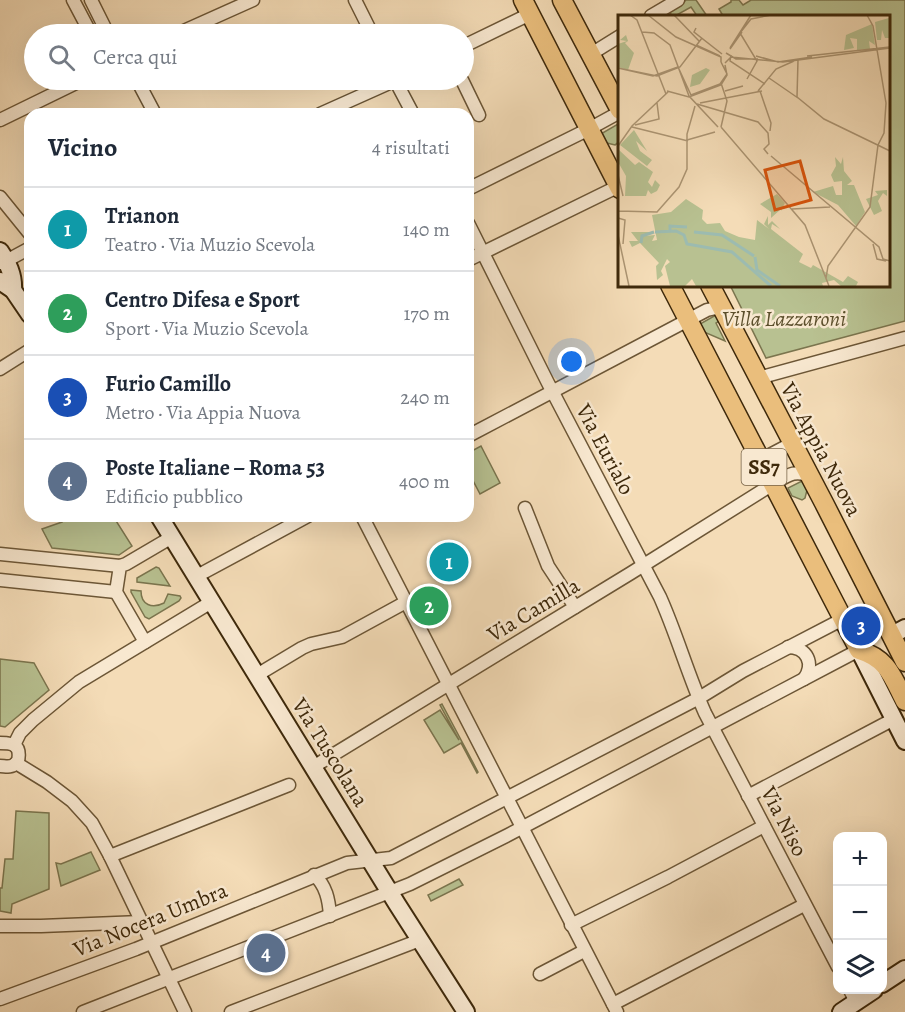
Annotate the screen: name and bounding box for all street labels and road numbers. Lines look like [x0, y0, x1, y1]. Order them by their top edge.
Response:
street label: Via Appia Nuova [773, 376, 869, 522]
street label: Via Eurialo [568, 398, 642, 500]
road number: SS7 [742, 449, 786, 485]
street label: Via Camilla [481, 570, 586, 650]
street label: Via Tuscolana [284, 691, 376, 813]
street label: Via Niso [753, 780, 815, 862]
street label: Via Nocera Umbra [68, 875, 233, 965]

